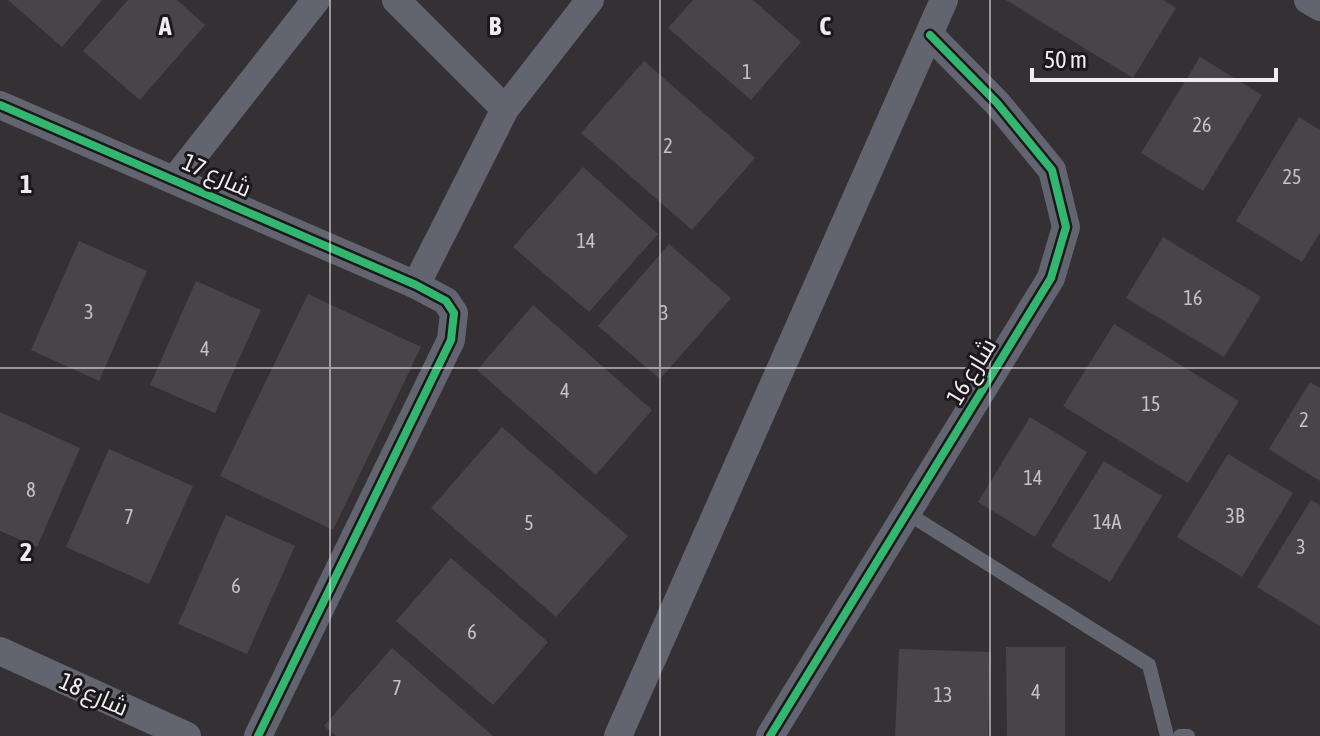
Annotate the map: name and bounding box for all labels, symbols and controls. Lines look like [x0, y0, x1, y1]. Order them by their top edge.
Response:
text: A [158, 11, 172, 41]
text: B [489, 11, 502, 41]
text: C [819, 11, 831, 41]
scale bar [1032, 32, 1276, 82]
text: 50 m [1044, 46, 1087, 73]
house number: 1 [742, 60, 752, 83]
house number: 26 [1193, 113, 1211, 136]
house number: 2 [663, 134, 673, 157]
street label: شارع 17 [177, 148, 256, 205]
house number: 25 [1283, 165, 1301, 188]
text: 1 [20, 169, 32, 199]
house number: 14 [577, 229, 595, 252]
house number: 16 [1184, 286, 1202, 309]
house number: 3 [84, 300, 94, 323]
house number: 3 [659, 301, 669, 324]
street label: شارع 16 [941, 333, 1004, 411]
house number: 4 [200, 337, 210, 360]
house number: 4 [560, 379, 570, 402]
house number: 15 [1142, 392, 1160, 415]
house number: 2 [1299, 408, 1309, 431]
house number: 14 [1024, 466, 1042, 489]
house number: 8 [26, 478, 36, 501]
house number: 3B [1226, 504, 1245, 527]
house number: 7 [124, 505, 134, 528]
house number: 14A [1093, 510, 1121, 533]
house number: 5 [524, 511, 534, 534]
house number: 3 [1296, 535, 1306, 558]
text: 2 [20, 537, 32, 567]
house number: 6 [231, 574, 241, 597]
house number: 6 [467, 620, 477, 643]
street label: شارع 18 [54, 667, 133, 724]
house number: 7 [392, 676, 402, 699]
house number: 4 [1031, 680, 1041, 703]
house number: 13 [934, 683, 952, 706]

